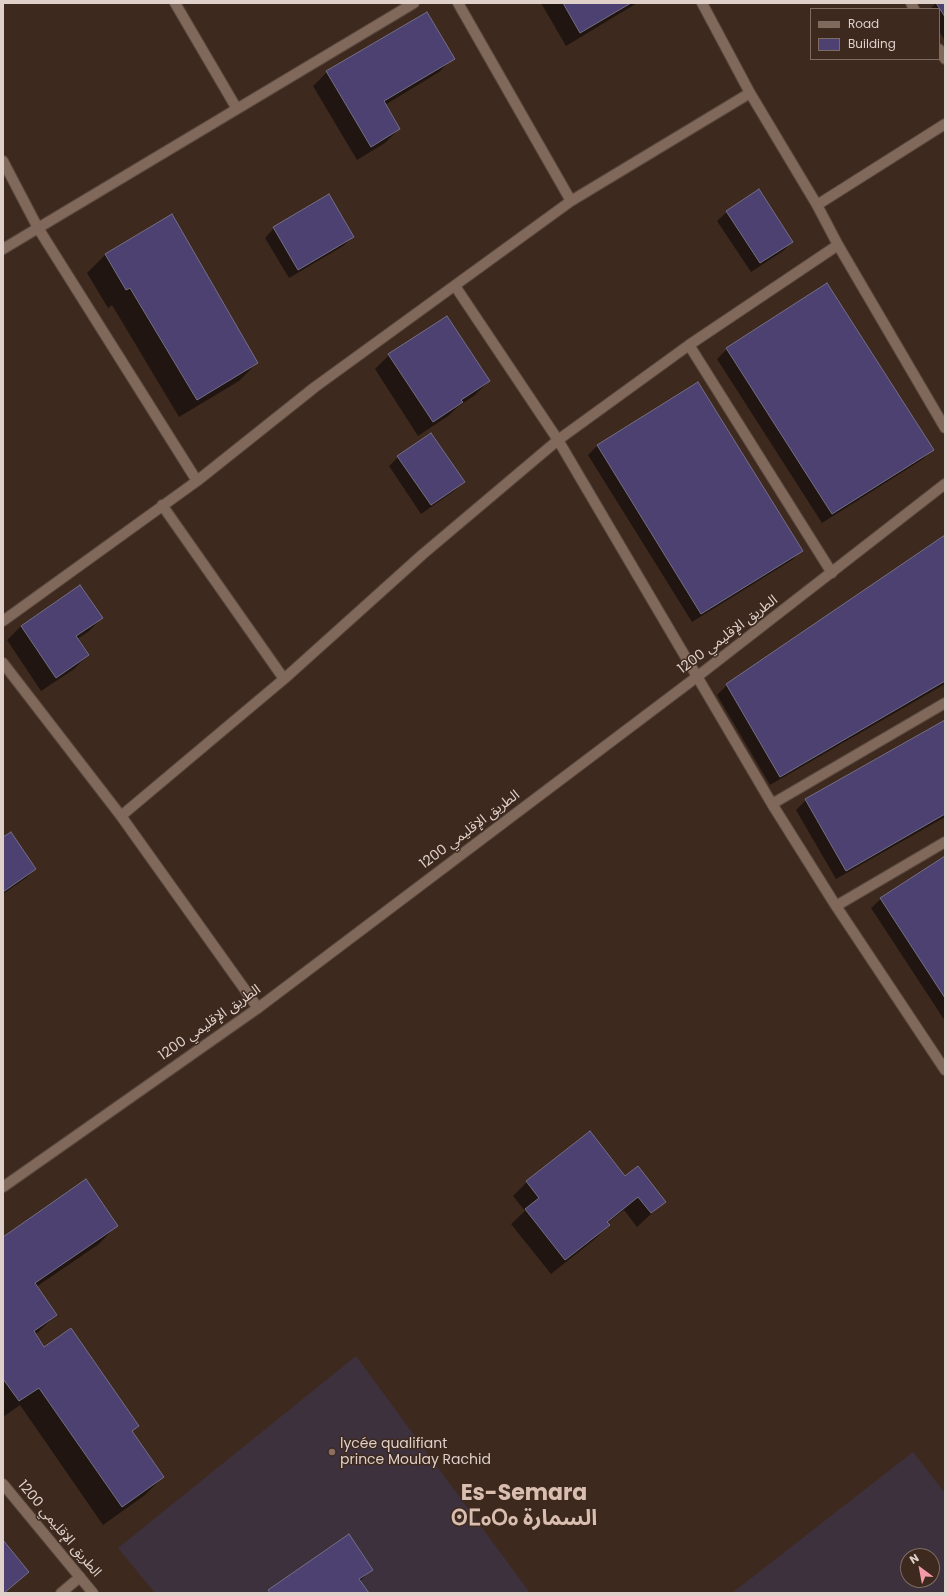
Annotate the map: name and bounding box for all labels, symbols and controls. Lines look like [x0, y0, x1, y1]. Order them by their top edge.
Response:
legend [810, 8, 940, 60]
text: Road [848, 15, 879, 32]
text: Building [848, 35, 896, 52]
street label: الطريق الإقليمي 1200 [675, 592, 781, 678]
street label: الطريق الإقليمي 1200 [417, 787, 523, 873]
street label: الطريق الإقليمي 1200 [156, 982, 264, 1064]
place label: lycée qualifiant prince Moulay Rachid [340, 1436, 491, 1468]
marker: lycée qualifiant prince Moulay Rachid [327, 1447, 337, 1457]
street label: الطريق الإقليمي 1200 [14, 1477, 104, 1581]
district label: Es-Semara ⵙⵎⴰⵔⴰ السمارة [451, 1481, 597, 1532]
north arrow [900, 1548, 940, 1588]
text: N [906, 1550, 922, 1568]

